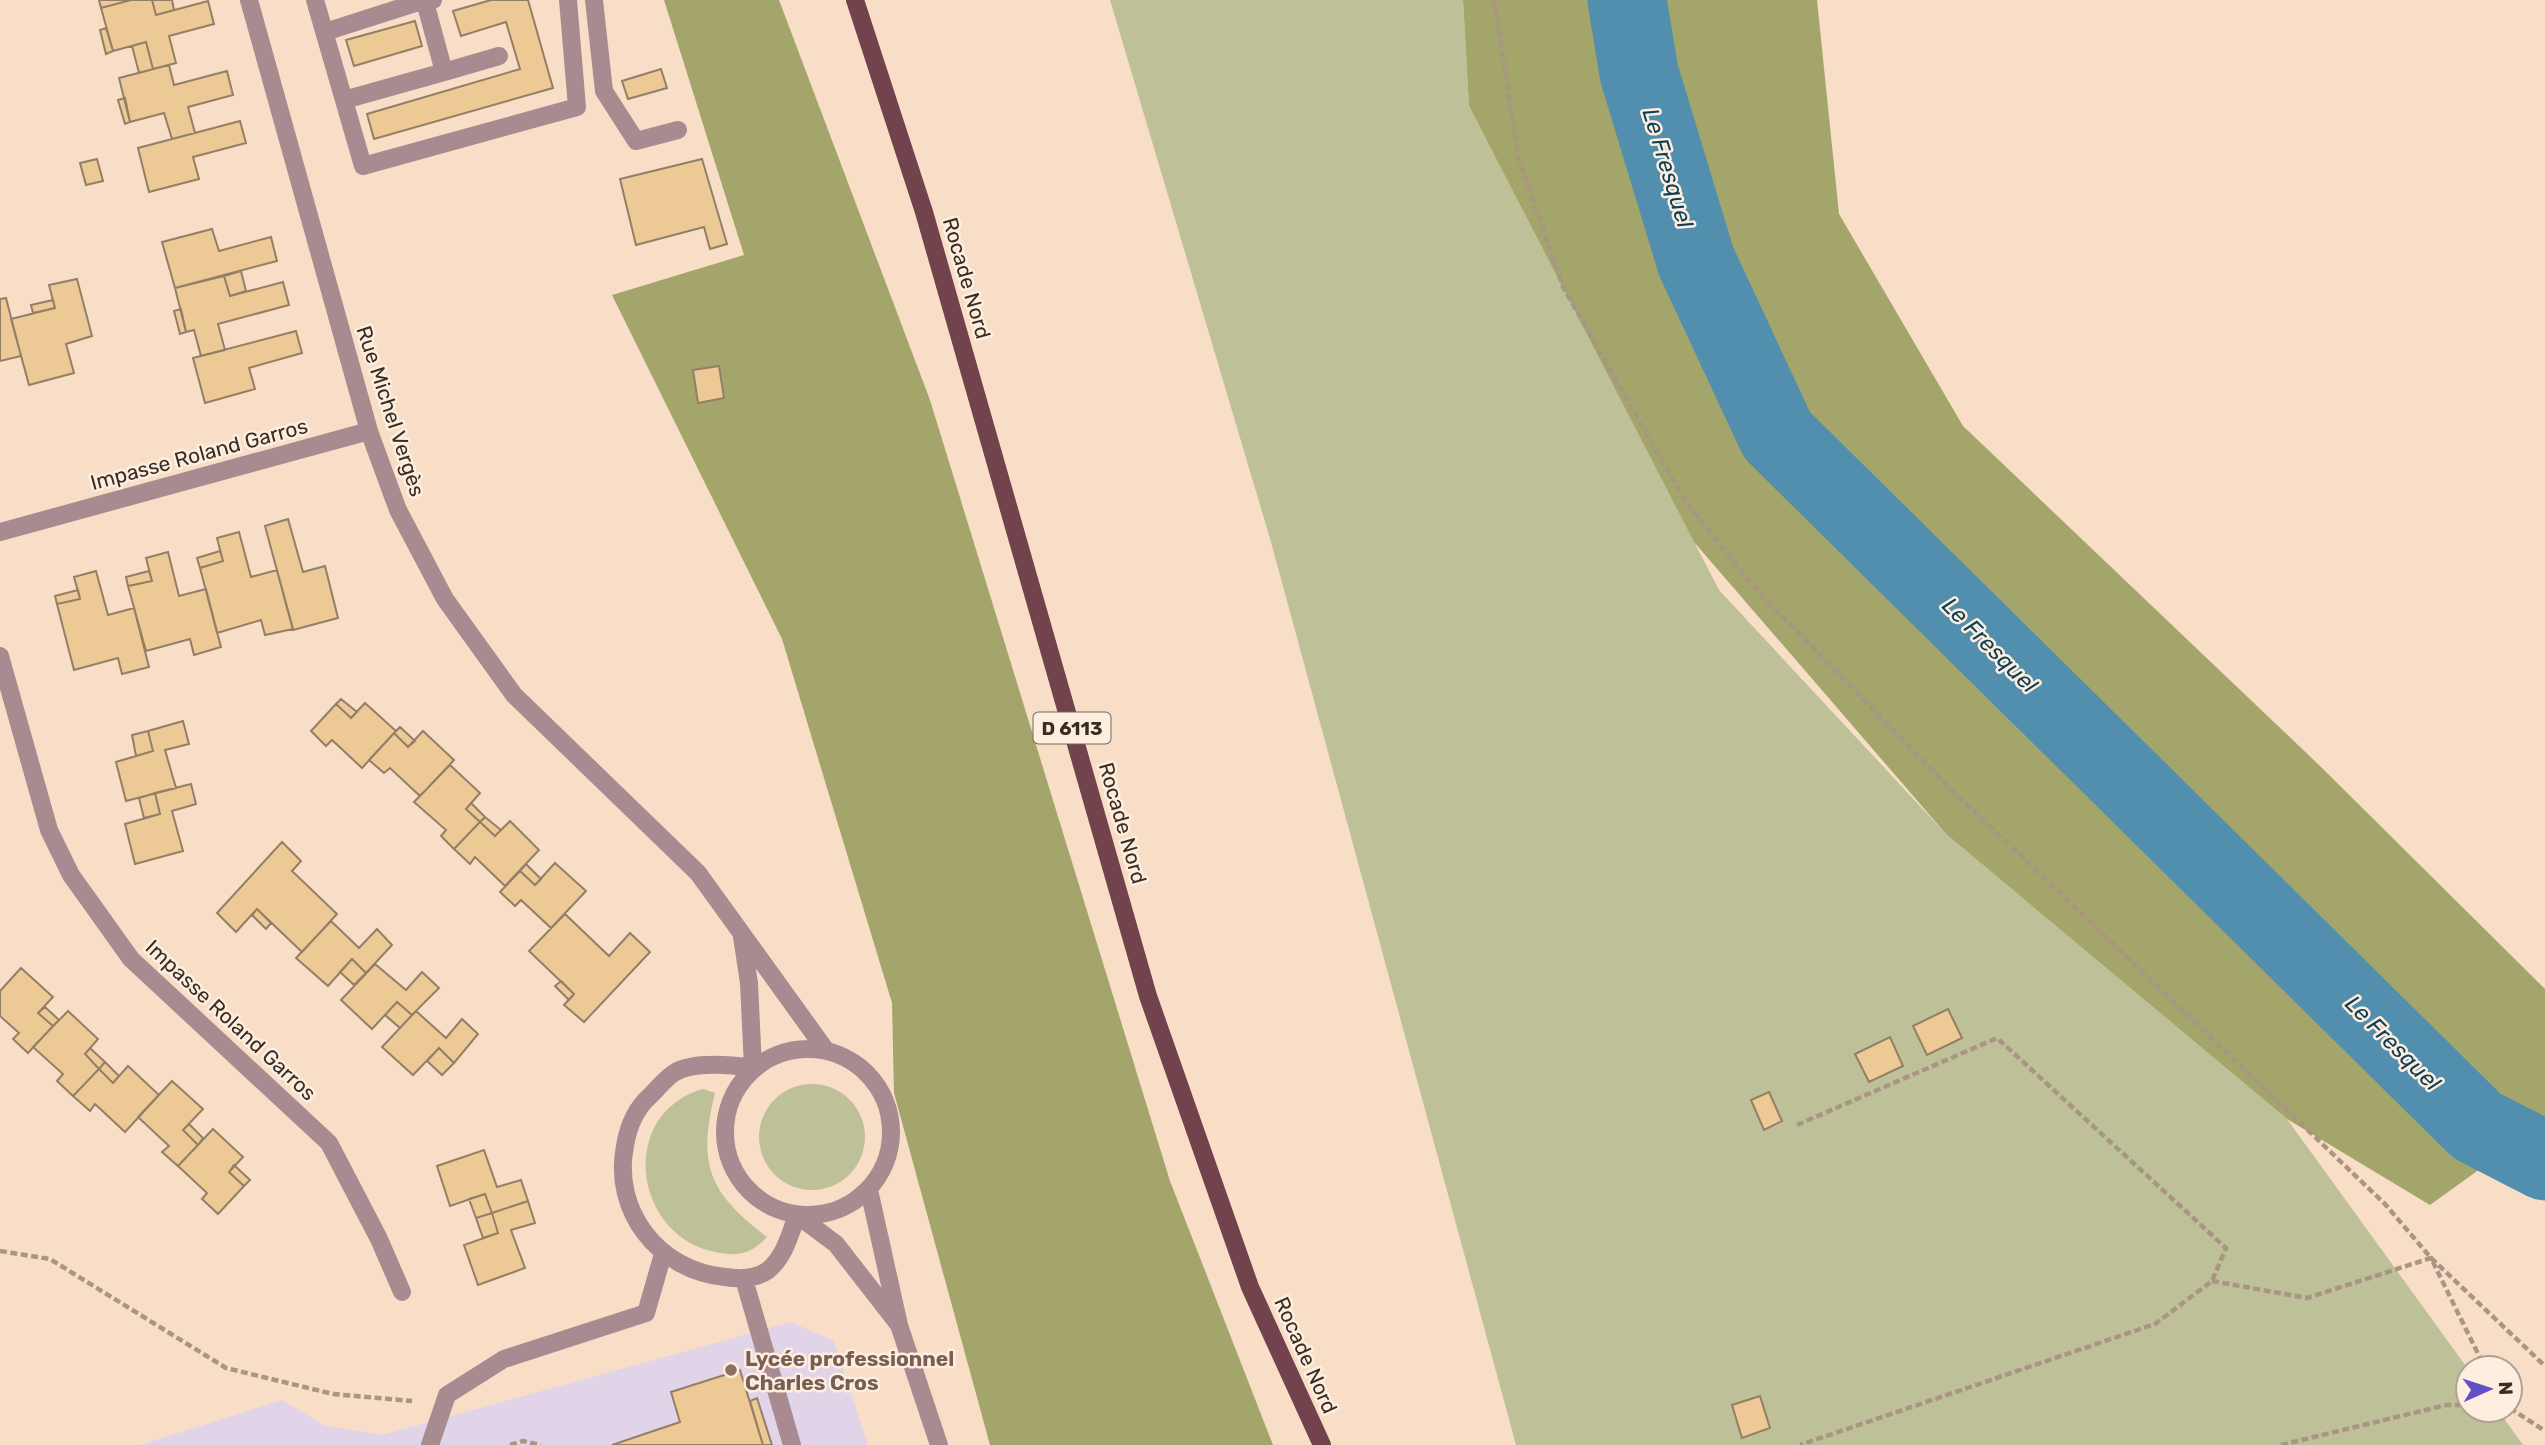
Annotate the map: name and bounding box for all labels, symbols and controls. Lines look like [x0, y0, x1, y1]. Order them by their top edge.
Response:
water label: Le Fresquel [1637, 105, 1700, 231]
street label: Rocade Nord [938, 214, 996, 342]
street label: Rue Michel Vergès [352, 322, 430, 500]
street label: Impasse Roland Garros [88, 413, 310, 495]
water label: Le Fresquel [1936, 591, 2044, 699]
road number: D 6113 [1034, 712, 1110, 744]
street label: Rocade Nord [1094, 759, 1152, 887]
street label: Impasse Roland Garros [141, 934, 321, 1106]
water label: Le Fresquel [2339, 989, 2447, 1097]
street label: Rocade Nord [1269, 1293, 1343, 1417]
place label: Lycée professionnel Charles Cros [745, 1346, 954, 1395]
north arrow [2454, 1354, 2524, 1424]
marker: Lycée professionnel Charles Cros [723, 1362, 739, 1378]
text: N [2494, 1381, 2517, 1396]

